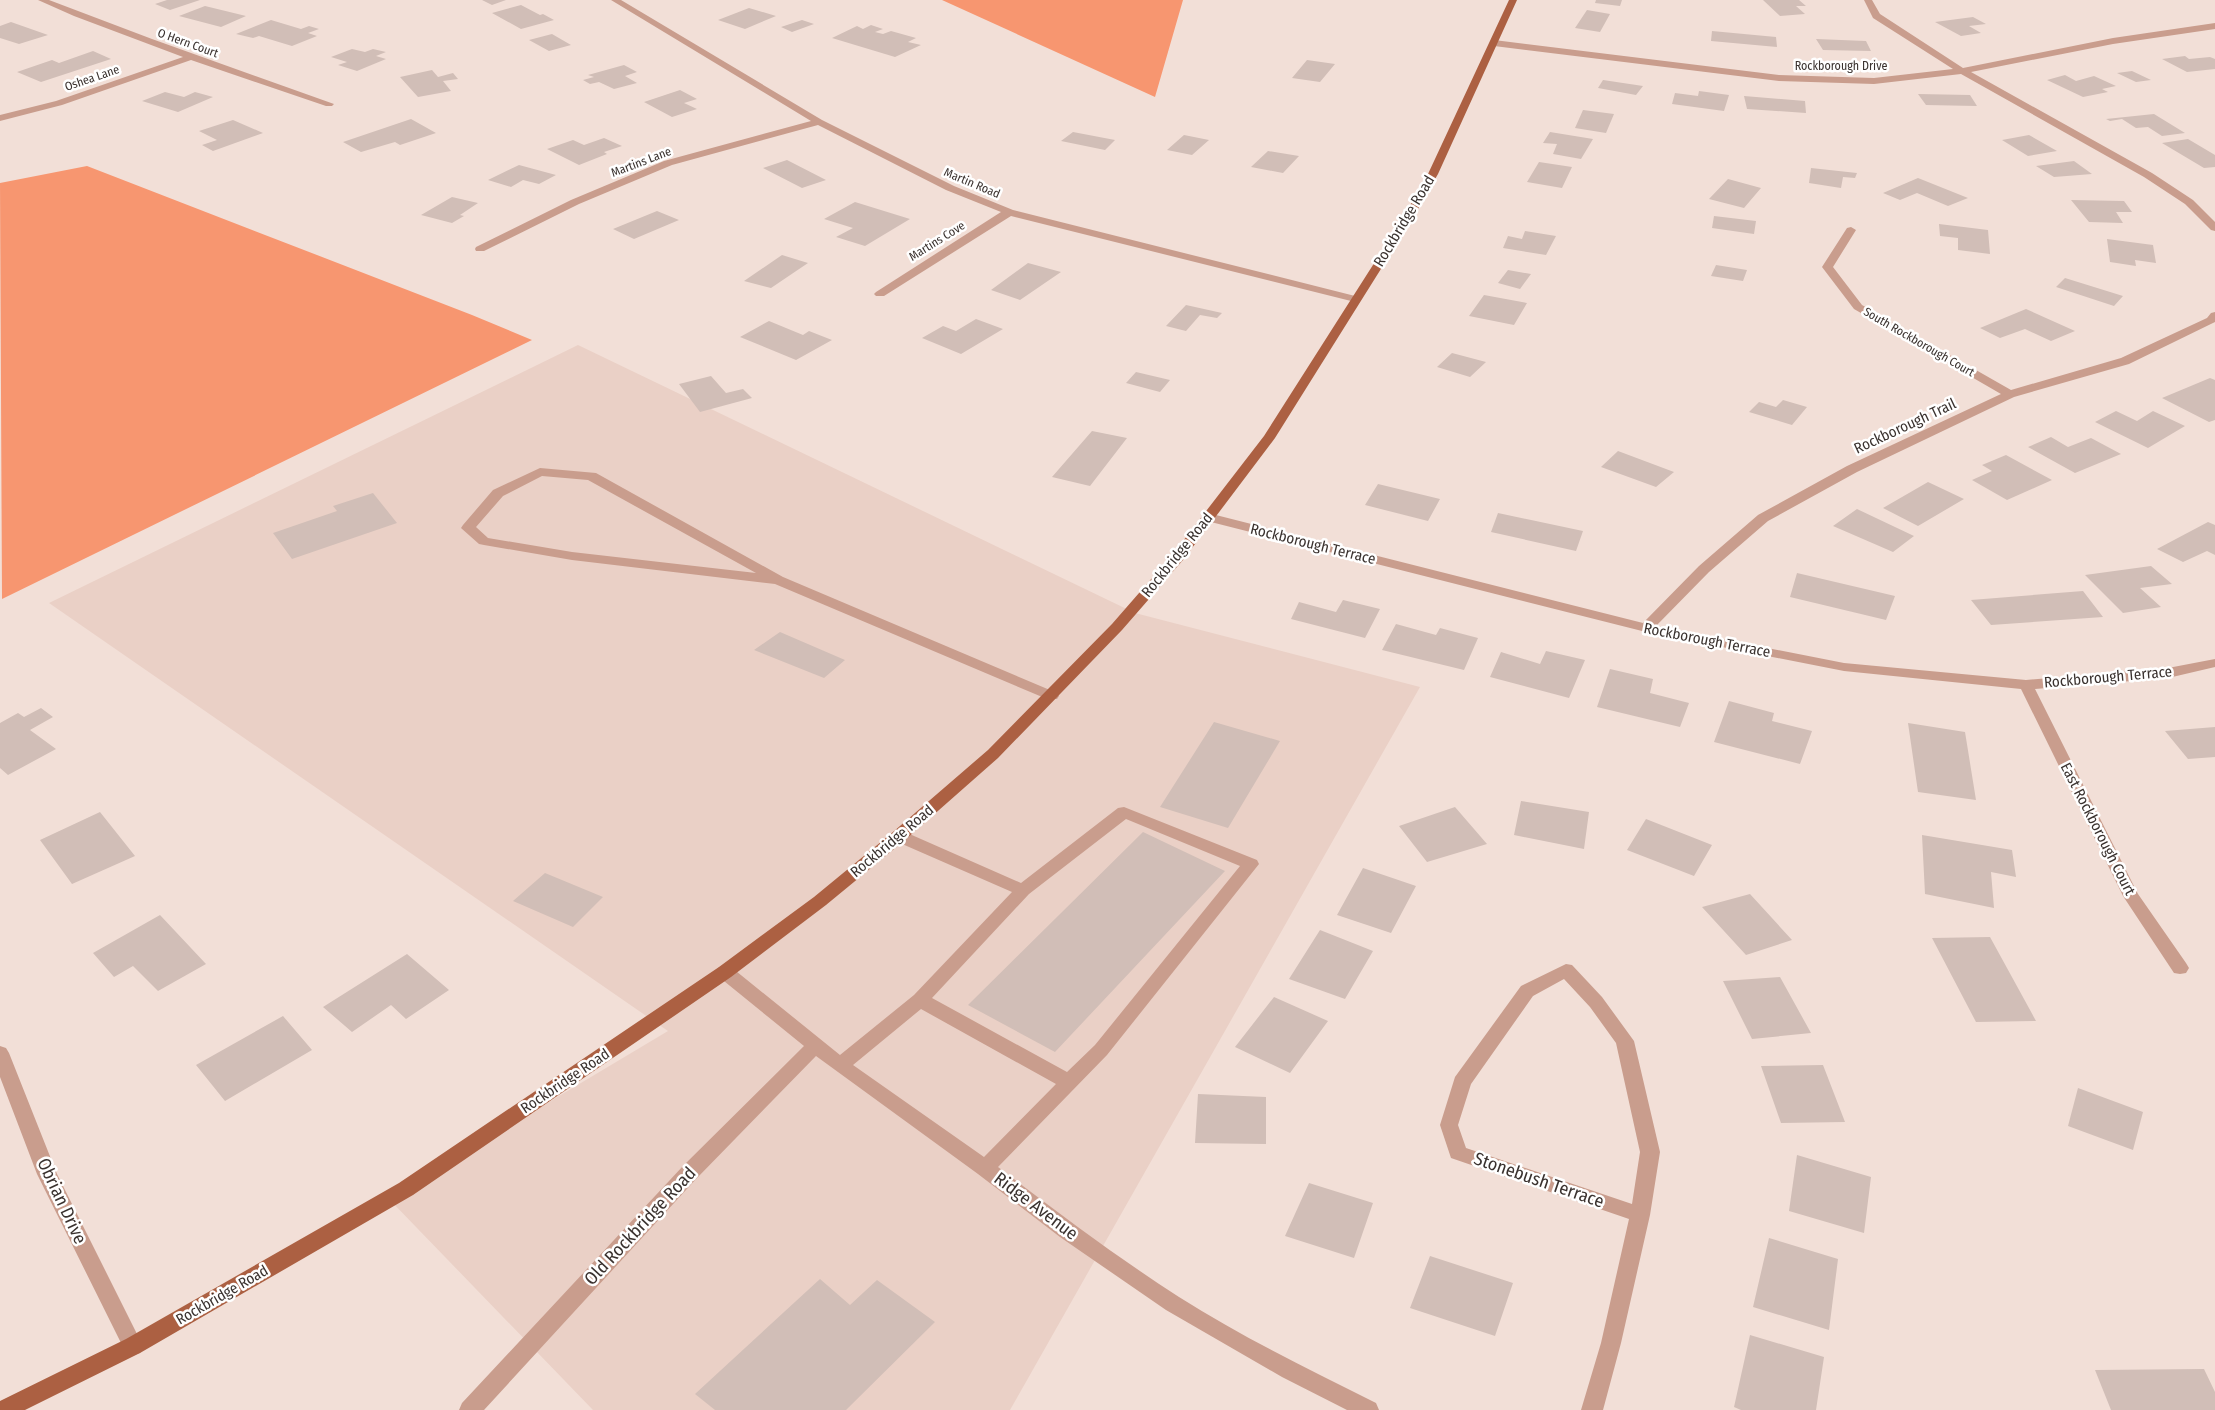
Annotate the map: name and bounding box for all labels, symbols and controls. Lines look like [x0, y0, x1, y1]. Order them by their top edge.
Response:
street label: O Hern Court [156, 26, 220, 60]
street label: Rockborough Drive [1795, 59, 1887, 73]
street label: Oshea Lane [63, 62, 121, 94]
street label: Martins Lane [609, 144, 673, 180]
street label: Martin Road [942, 165, 1002, 201]
street label: Rockbridge Road [1370, 172, 1438, 270]
street label: Martins Cove [907, 218, 968, 264]
street label: South Rockborough Court [1861, 305, 1977, 379]
street label: Rockborough Trail [1851, 394, 1959, 458]
street label: Rockbridge Road [1138, 509, 1216, 601]
street label: Rockborough Terrace [1248, 520, 1378, 568]
street label: Rockborough Terrace [1642, 619, 1772, 661]
street label: Rockborough Terrace [2043, 662, 2173, 692]
street label: East Rockborough Court [2057, 760, 2139, 898]
street label: Rockbridge Road [847, 801, 937, 881]
street label: Rockbridge Road [517, 1045, 613, 1117]
street label: Stonebush Terrace [1471, 1147, 1607, 1213]
street label: Obrian Drive [33, 1155, 92, 1248]
street label: Old Rockbridge Road [580, 1162, 700, 1290]
street label: Ridge Avenue [990, 1167, 1082, 1245]
street label: Rockbridge Road [173, 1261, 271, 1329]

